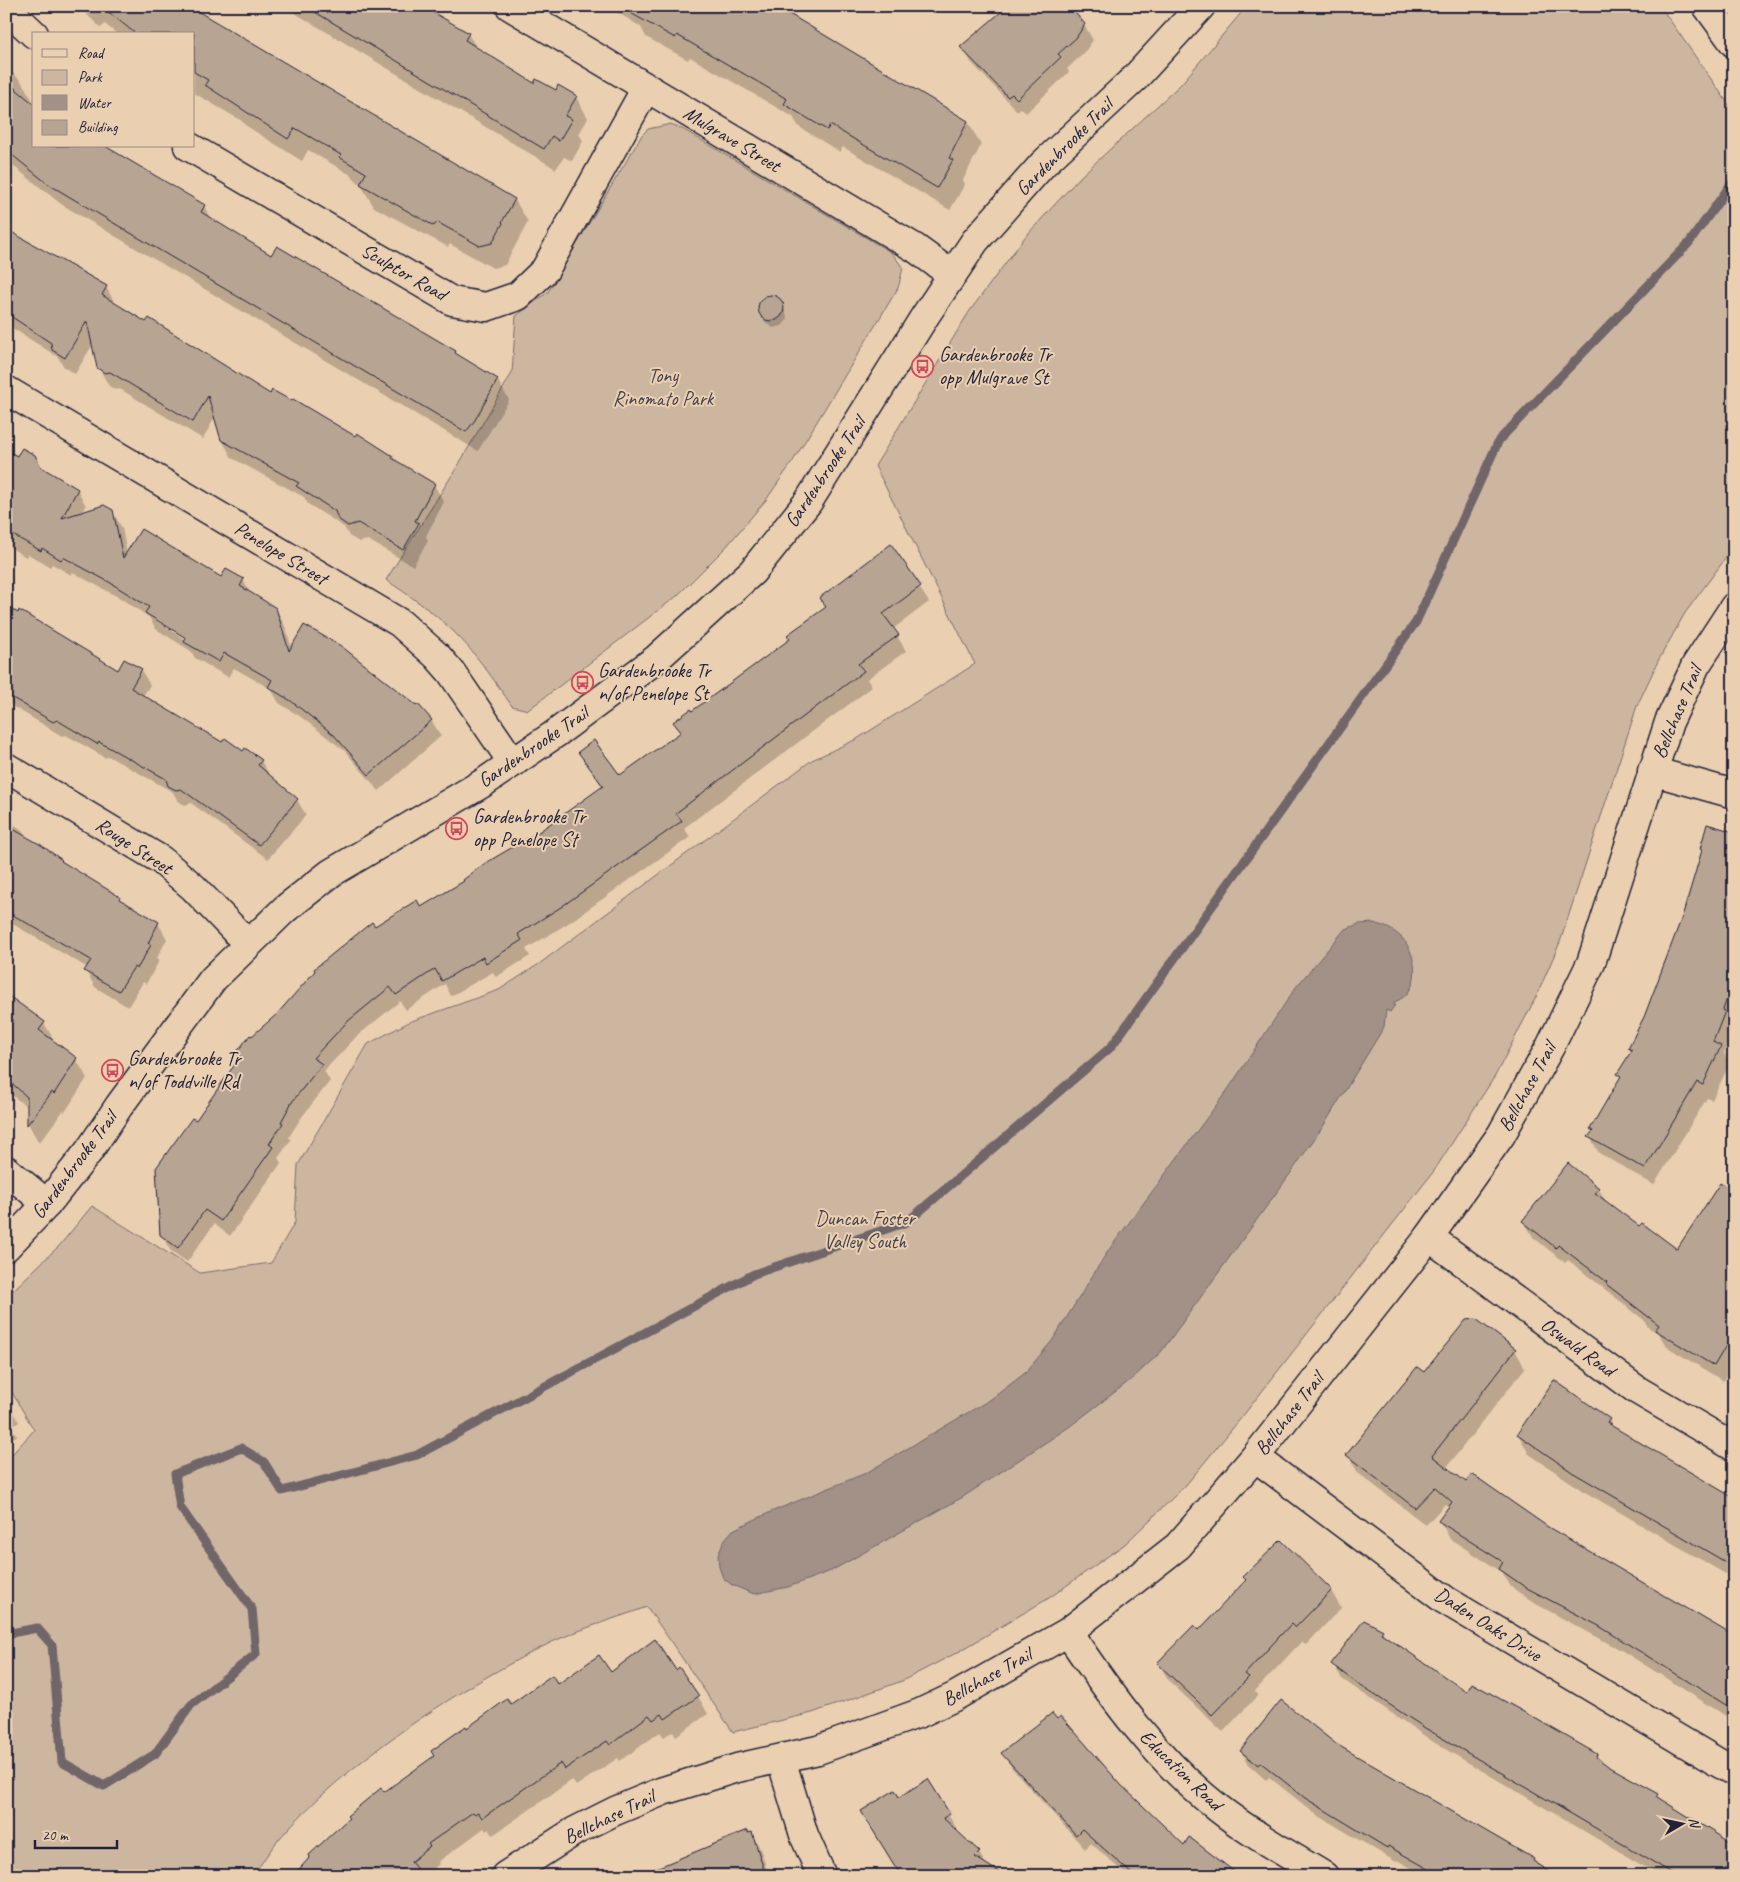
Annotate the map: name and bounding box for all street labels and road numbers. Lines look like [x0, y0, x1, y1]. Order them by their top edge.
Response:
street label: Gardenbrooke Trail [1010, 90, 1121, 201]
street label: Mulgrave Street [679, 100, 787, 179]
street label: Sculptor Road [357, 238, 454, 308]
street label: Gardenbrooke Trail [779, 409, 873, 532]
street label: Penelope Street [230, 516, 335, 592]
street label: Bellchase Trail [1646, 659, 1709, 762]
street label: Gardenbrooke Trail [473, 699, 596, 793]
street label: Rouge Street [91, 812, 179, 881]
street label: Bellchase Trail [1492, 1035, 1563, 1136]
street label: Gardenbrooke Trail [26, 1104, 125, 1224]
street label: Oswald Road [1536, 1312, 1623, 1384]
street label: Bellchase Trail [1249, 1365, 1331, 1460]
street label: Daden Oaks Drive [1430, 1581, 1547, 1668]
street label: Bellchase Trail [938, 1641, 1039, 1712]
street label: Education Road [1134, 1724, 1230, 1818]
street label: Bellchase Trail [559, 1783, 662, 1850]

